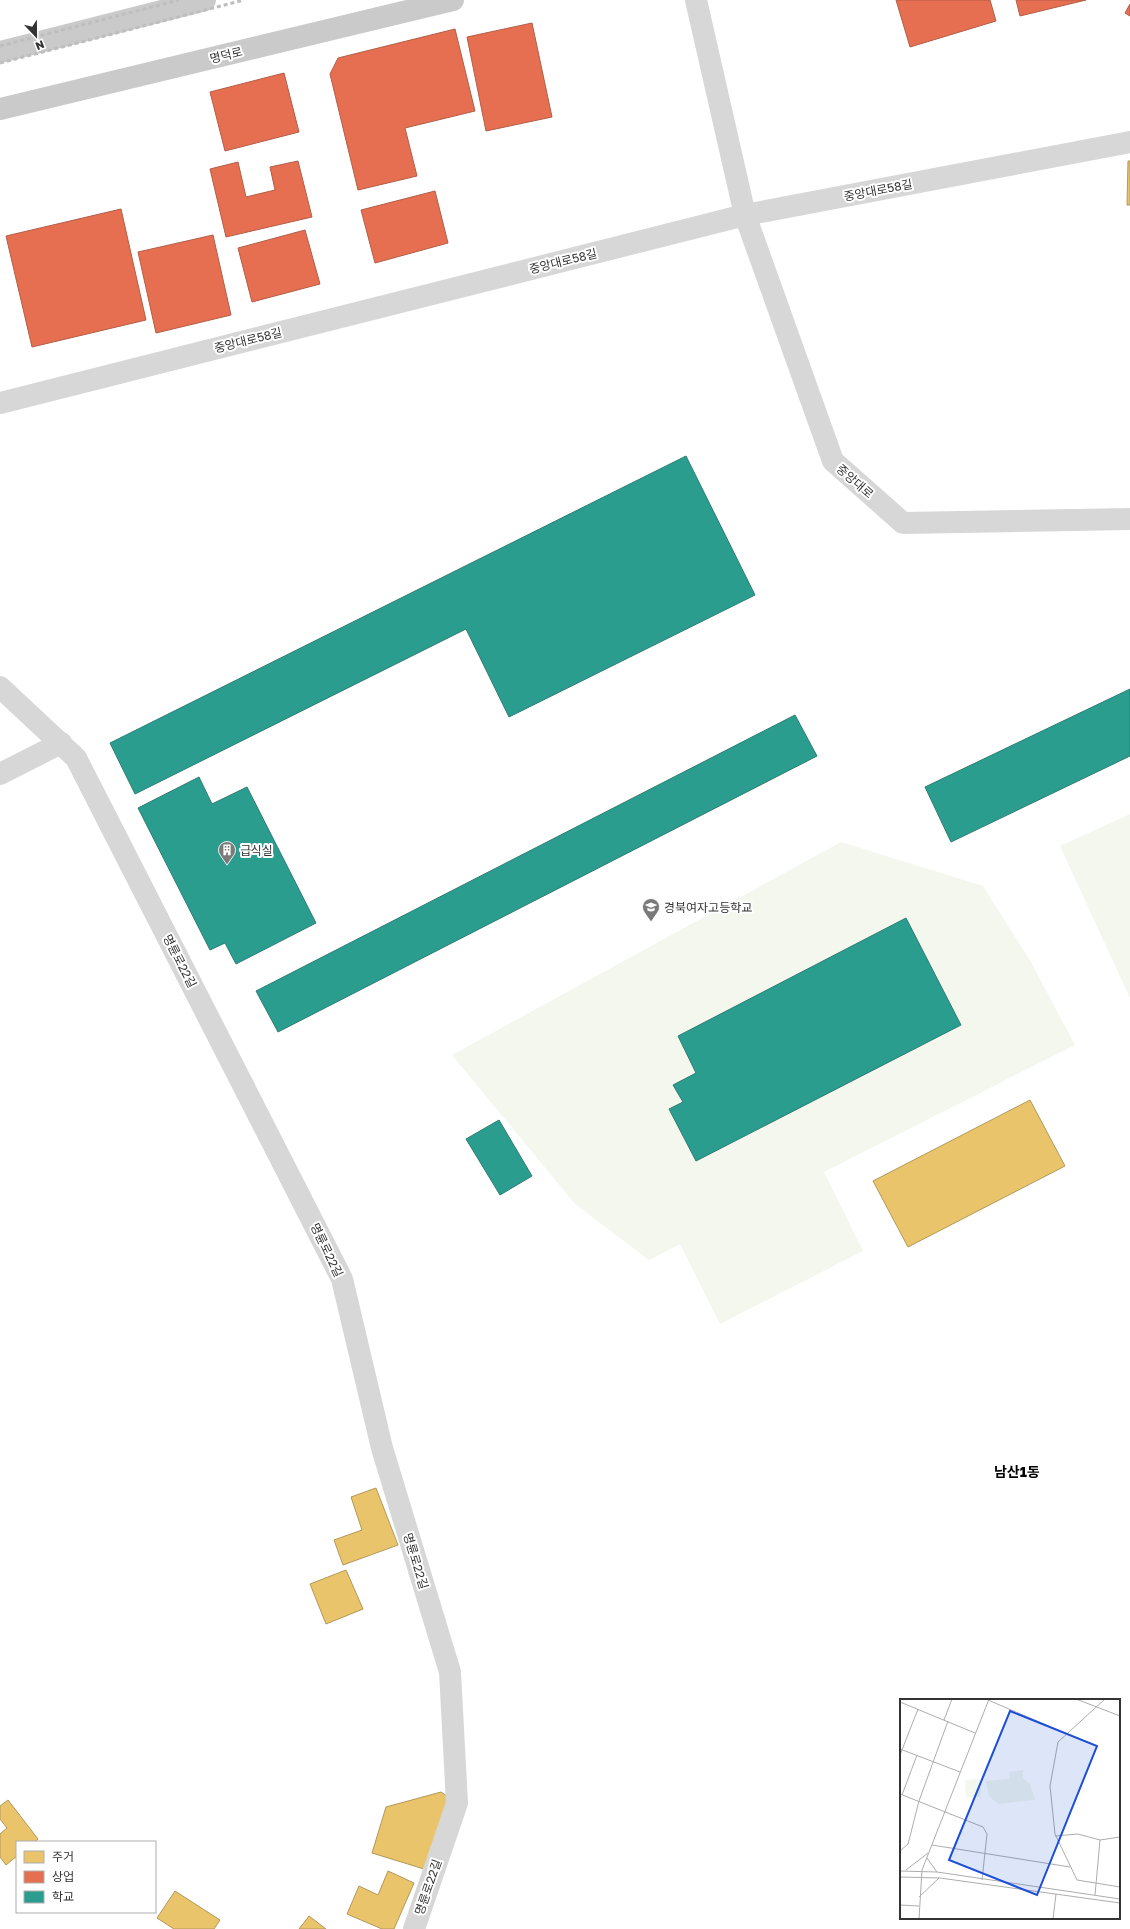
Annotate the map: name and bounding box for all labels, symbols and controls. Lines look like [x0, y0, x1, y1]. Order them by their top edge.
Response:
north arrow [16, 16, 56, 56]
text: N [34, 38, 46, 53]
street label: 명덕로 [208, 44, 244, 66]
street label: 중앙대로58길 [842, 176, 914, 204]
street label: 중앙대로58길 [527, 245, 599, 277]
street label: 중앙대로58길 [212, 324, 284, 356]
street label: 중앙대로 [833, 461, 877, 501]
building icon: 급식실 [217, 840, 237, 865]
place label: 급식실 [240, 843, 273, 858]
school or university icon: 경북여자고등학교 [641, 897, 661, 922]
place label: 경북여자고등학교 [664, 900, 752, 915]
street label: 명륜로22길 [160, 932, 200, 990]
street label: 명륜로22길 [308, 1221, 346, 1279]
district label: 남산1동 [994, 1463, 1040, 1480]
street label: 명륜로22길 [400, 1531, 432, 1591]
inset map [900, 1699, 1120, 1919]
legend [16, 1841, 156, 1913]
text: 주거 [52, 1849, 74, 1864]
street label: 명륜로22길 [411, 1857, 445, 1917]
text: 상업 [52, 1869, 74, 1884]
text: 학교 [52, 1889, 74, 1904]

